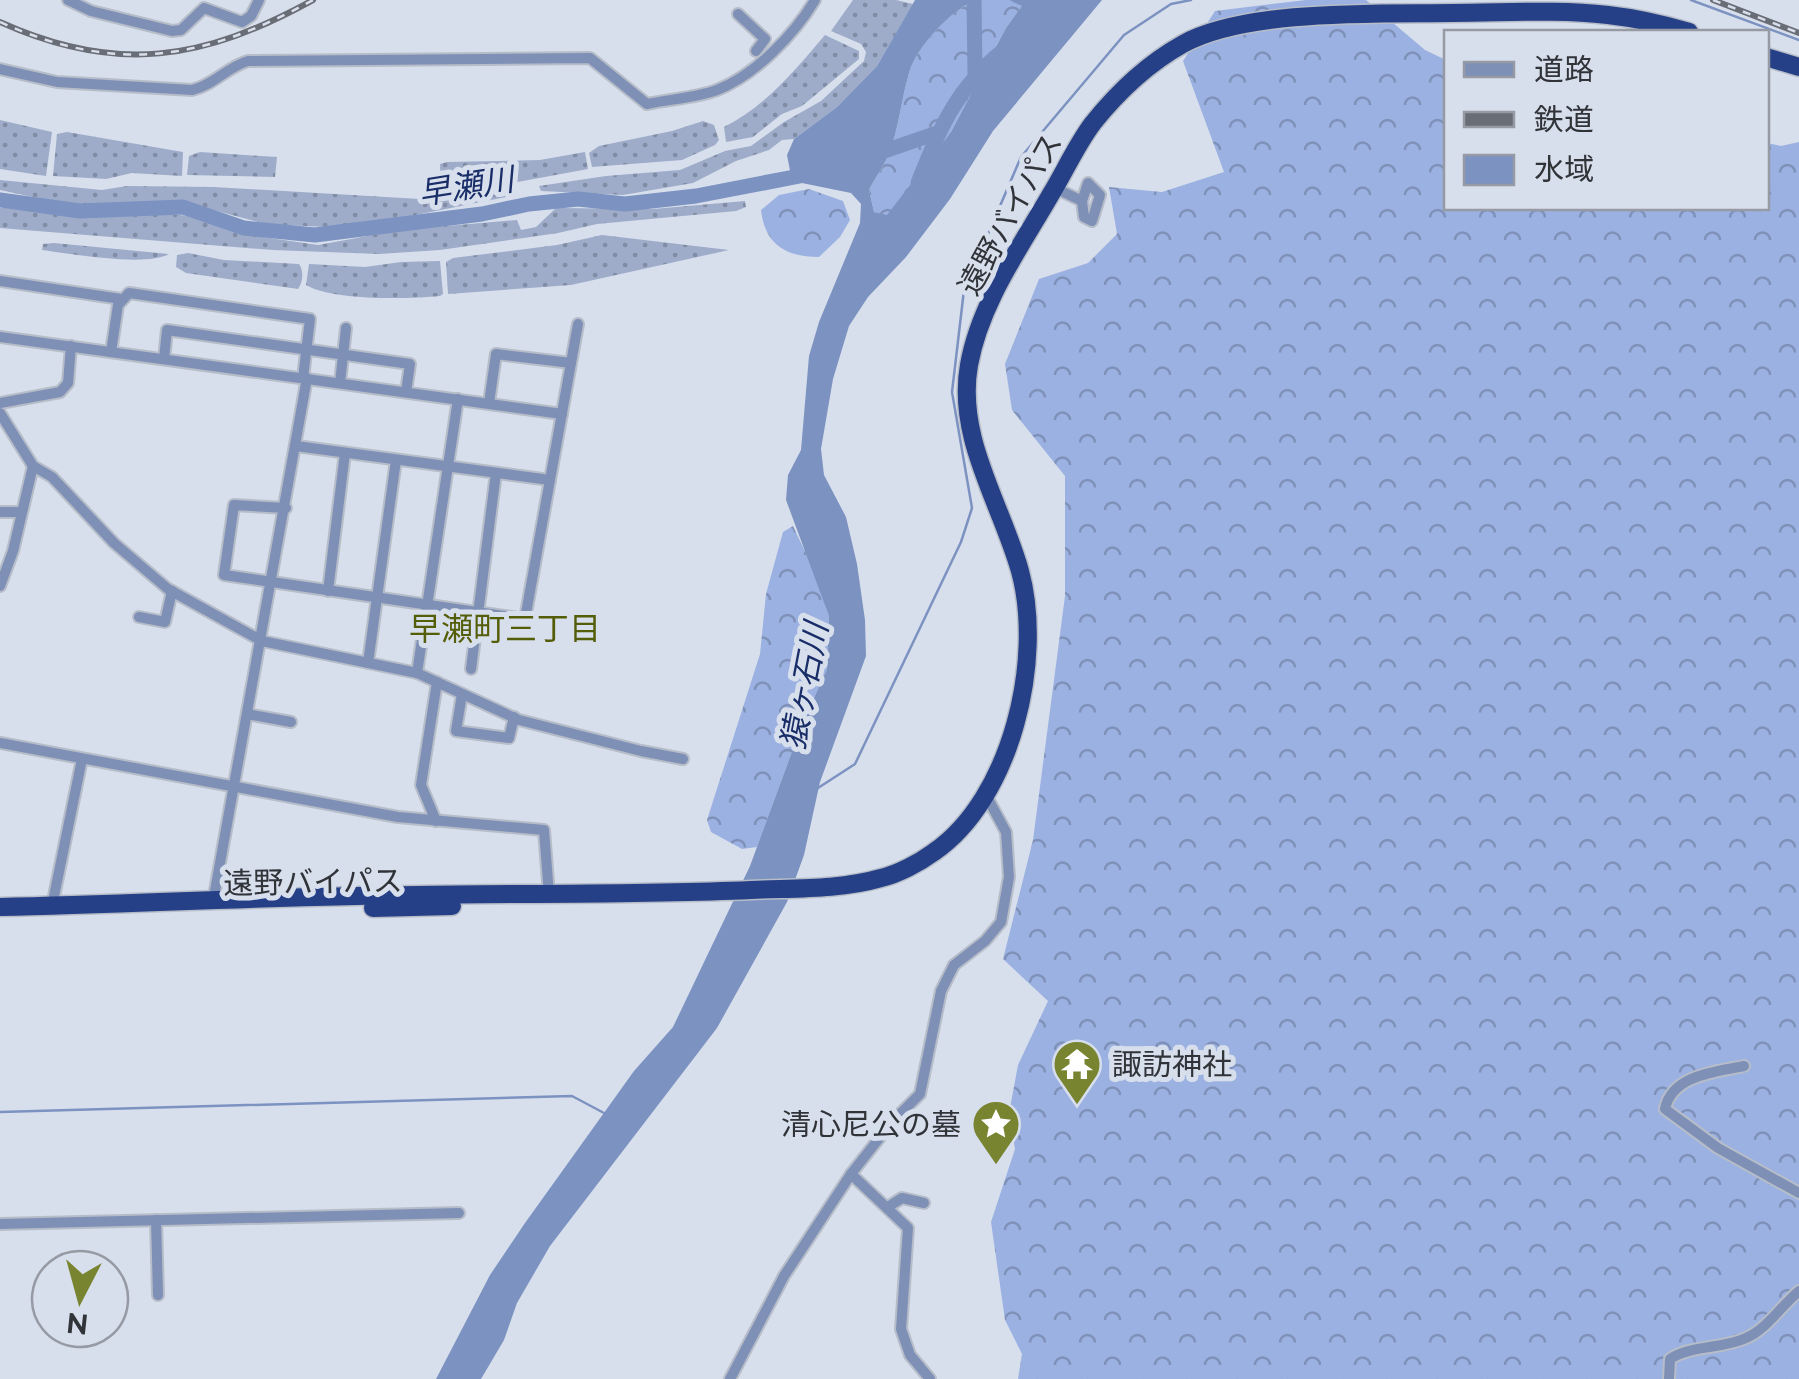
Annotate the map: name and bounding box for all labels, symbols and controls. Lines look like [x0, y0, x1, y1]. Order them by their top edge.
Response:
legend [1444, 30, 1769, 210]
text: 道路 [1534, 52, 1594, 87]
text: 鉄道 [1534, 102, 1594, 137]
street label: 遠野バイパス [951, 127, 1069, 301]
text: 水域 [1534, 152, 1594, 187]
water label: 早瀬川 [416, 160, 519, 212]
district label: 早瀬町三丁目 [409, 610, 601, 647]
water label: 猿ヶ石川 [774, 617, 835, 752]
street label: 遠野バイパス [223, 863, 403, 901]
temple icon: 諏訪神社 [1051, 1038, 1103, 1106]
place label: 諏訪神社 [1112, 1047, 1232, 1082]
place icon: 清心尼公の墓 [970, 1098, 1022, 1166]
place label: 清心尼公の墓 [781, 1107, 961, 1142]
north arrow [30, 1249, 130, 1349]
text: N [65, 1306, 90, 1341]

